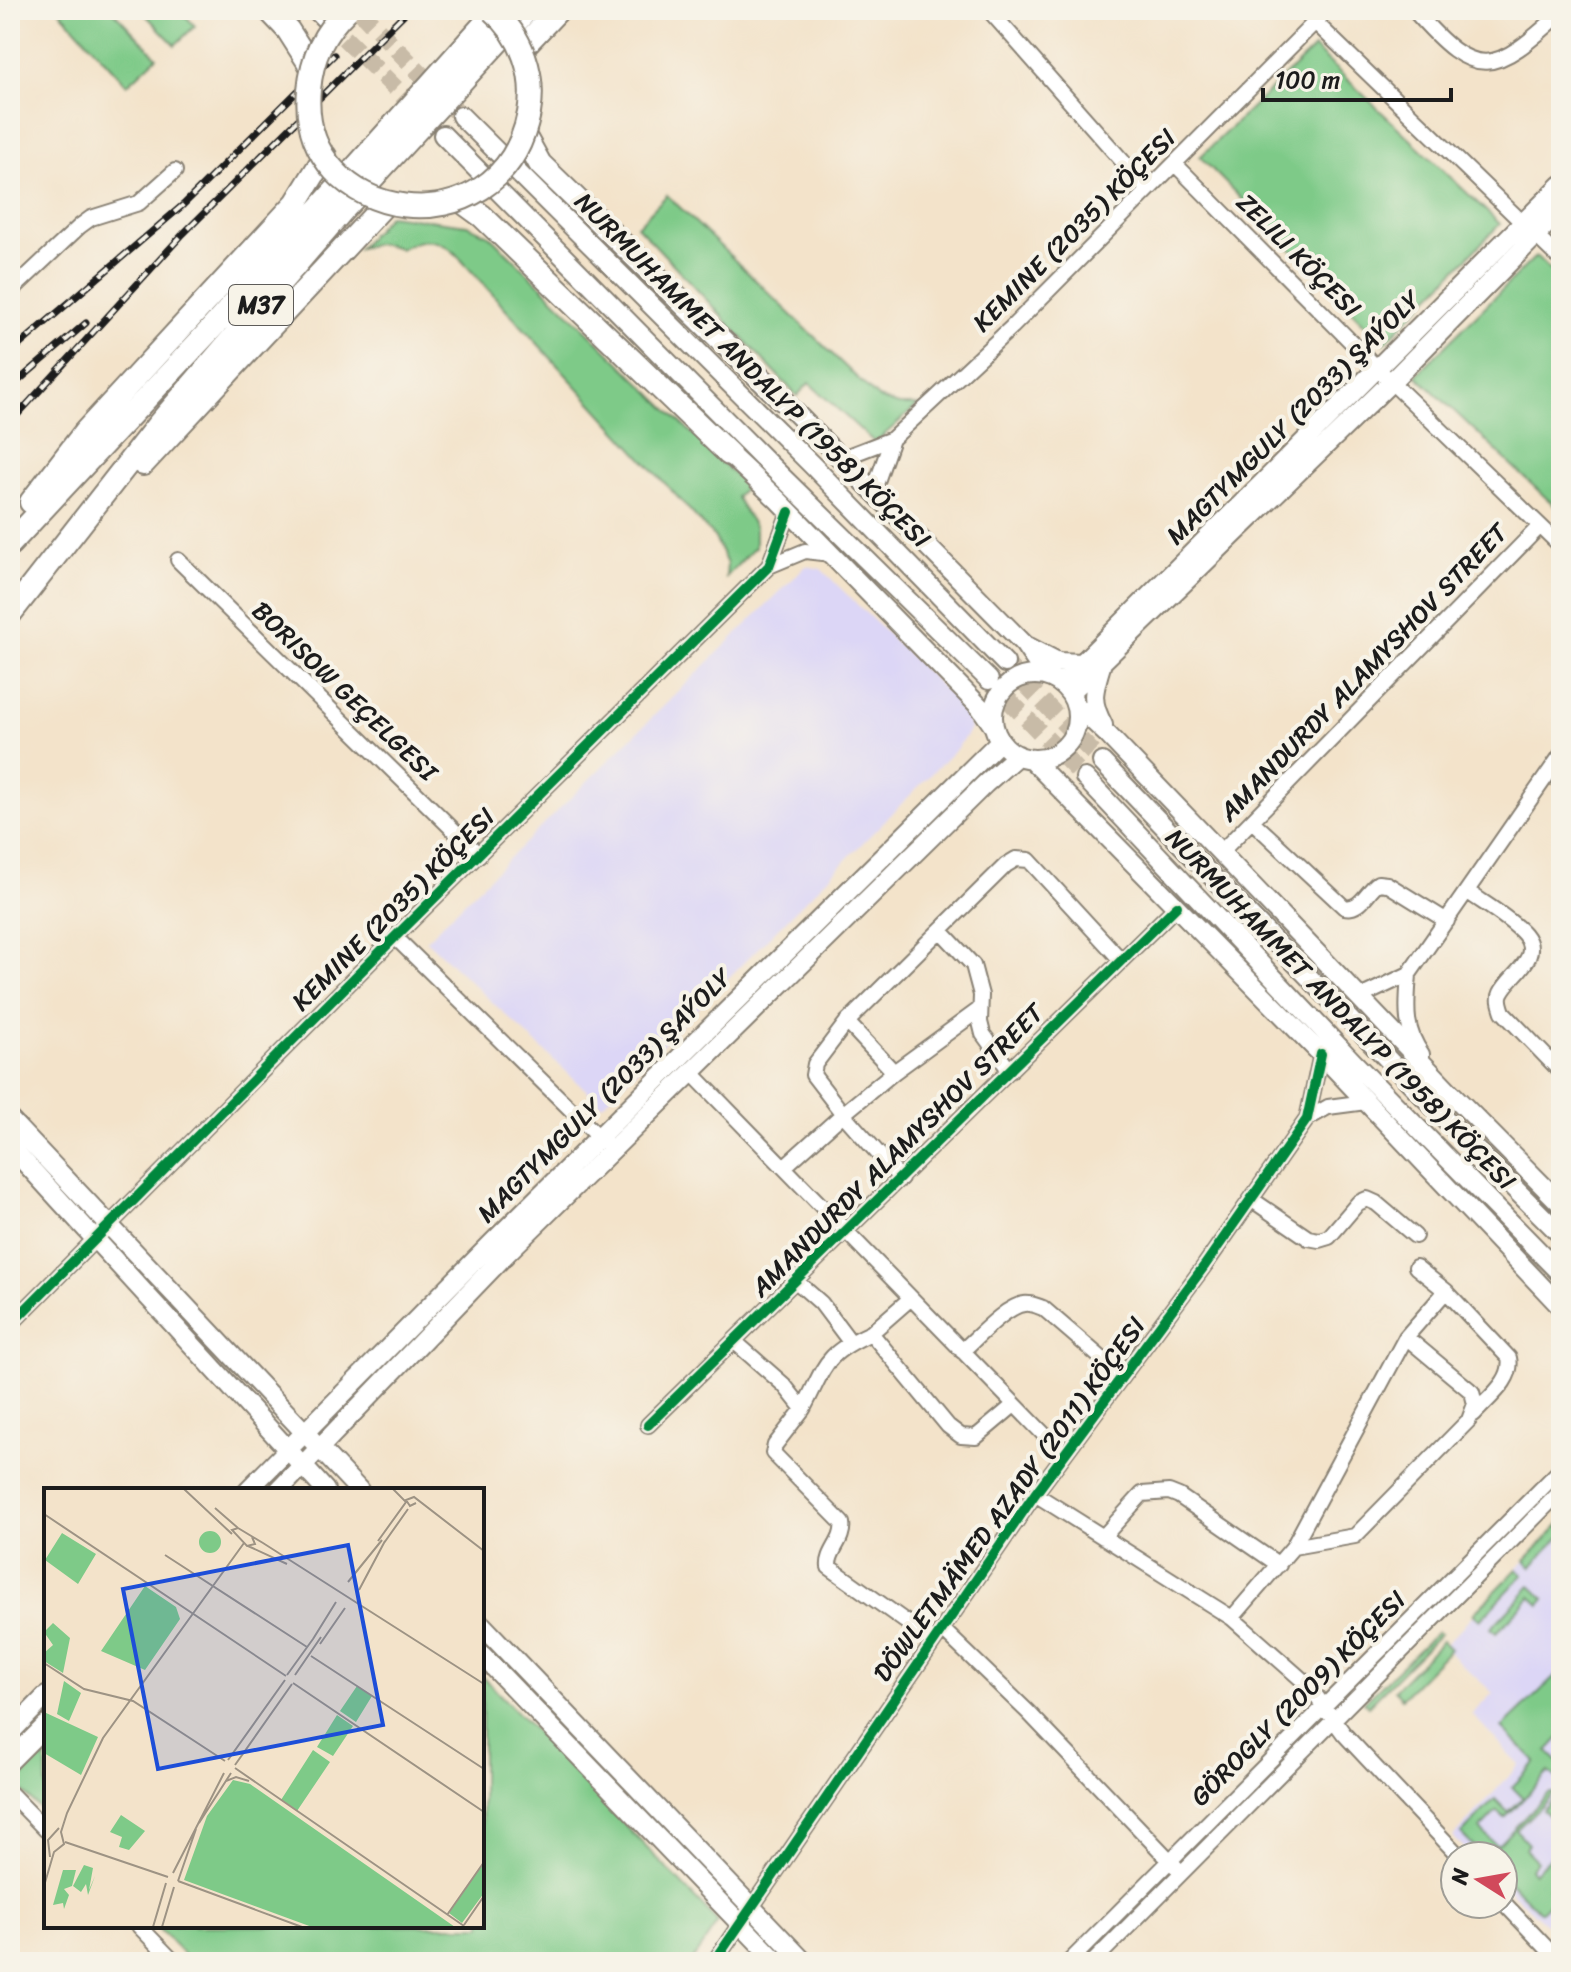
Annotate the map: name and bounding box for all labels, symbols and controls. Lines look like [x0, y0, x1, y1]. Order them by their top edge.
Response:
scale bar [1263, 52, 1451, 102]
text: 100 m [1275, 59, 1340, 101]
street label: KEMINE (2035) KÖÇESI [961, 117, 1187, 343]
street label: NURMUHAMMET ANDALYP (1958) KÖÇESI [563, 180, 943, 560]
street label: ZELILI KÖÇESI [1225, 181, 1373, 329]
street label: MAGTYMGULY (2033) ŞAÝOLY [1154, 277, 1433, 556]
road number: M37 [229, 285, 293, 325]
street label: AMANDURDY ALAMYSHOV STREET [1206, 510, 1520, 833]
street label: BORISOW GEÇELGESI [241, 589, 450, 794]
street label: KEMINE (2035) KÖÇESI [280, 796, 506, 1022]
street label: NURMUHAMMET ANDALYP (1958) KÖÇESI [1154, 817, 1528, 1201]
street label: MAGTYMGULY (2033) ŞAÝOLY [465, 955, 744, 1234]
street label: AMANDURDY ALAMYSHOV STREET [738, 991, 1056, 1309]
street label: DÖWLETMÄMED AZADY (2011) KÖÇESI [860, 1306, 1158, 1692]
inset map [44, 1488, 484, 1928]
street label: GÖROGLY (2009) KÖÇESI [1179, 1579, 1417, 1817]
north arrow [1439, 1840, 1519, 1920]
text: N [1439, 1864, 1481, 1888]

